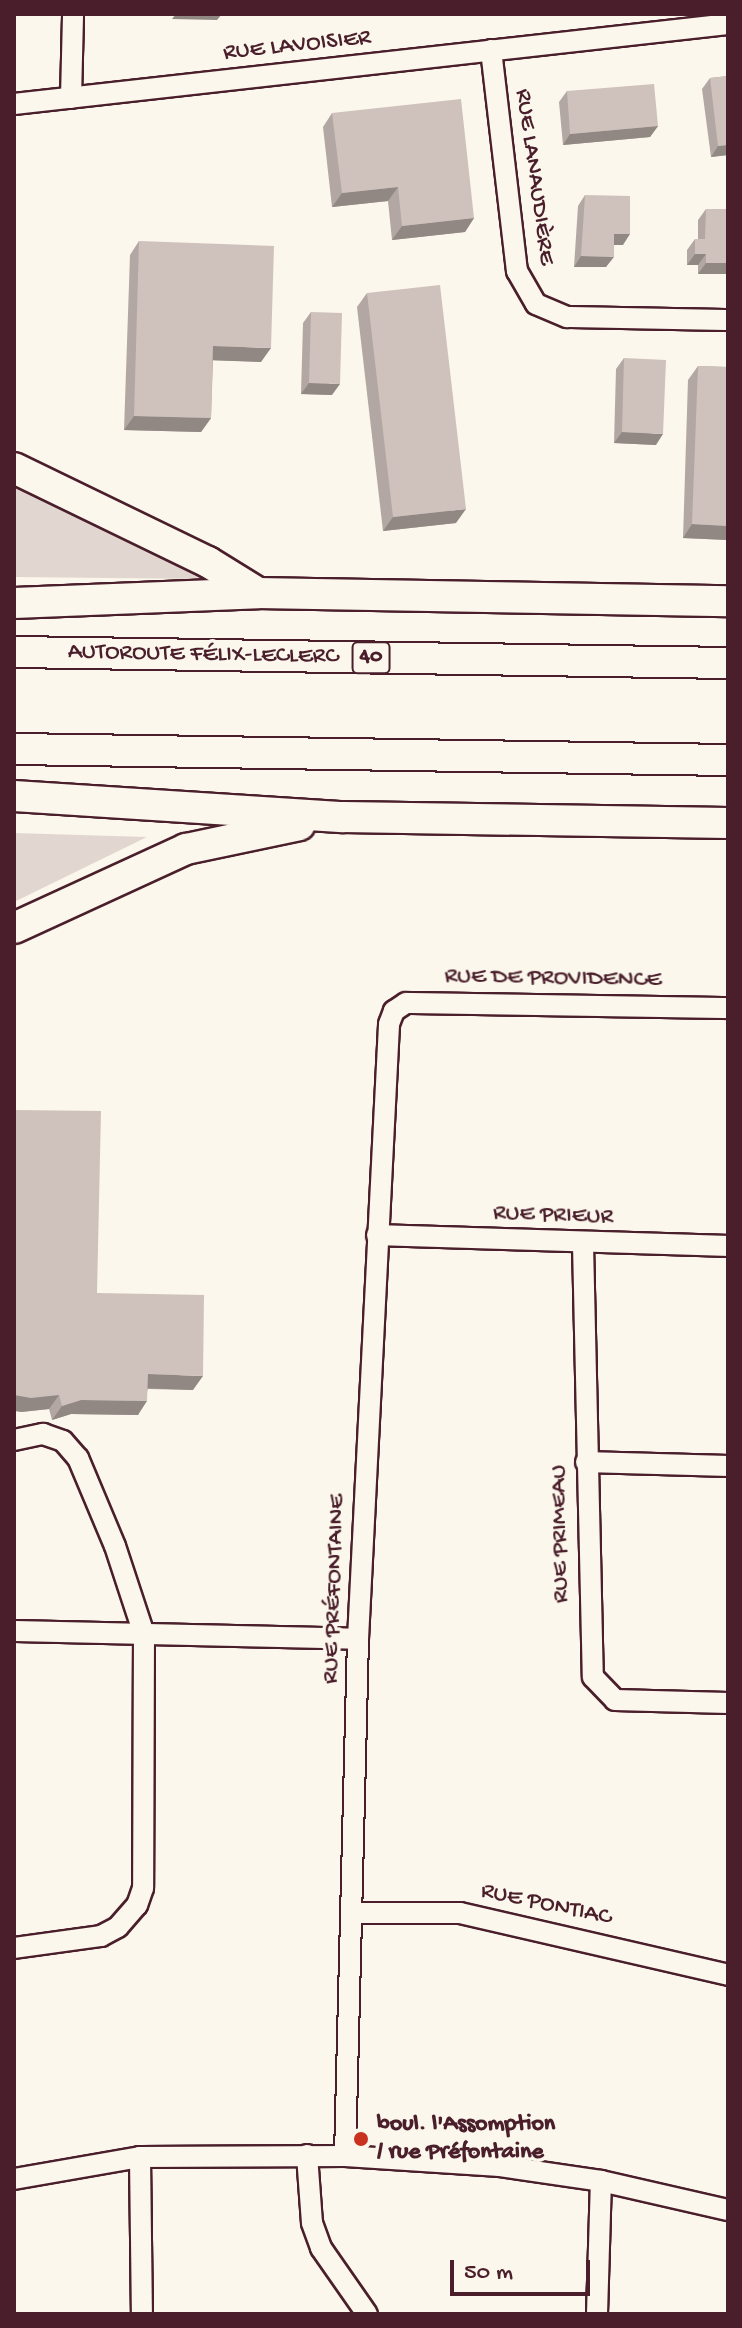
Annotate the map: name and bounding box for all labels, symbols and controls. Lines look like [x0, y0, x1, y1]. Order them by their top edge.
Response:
street label: RUE LAVOISIER [222, 24, 372, 68]
street label: RUE LANAUDIÈRE [507, 87, 561, 267]
street label: AUTOROUTE FÉLIX-LECLERC [67, 638, 339, 672]
road number: 40 [351, 640, 391, 676]
street label: RUE DE PROVIDENCE [444, 963, 662, 995]
street label: RUE PRIEUR [493, 1200, 613, 1232]
street label: RUE PRIMEAU [545, 1465, 577, 1603]
street label: RUE PRÉFONTAINE [317, 1494, 353, 1684]
street label: RUE PONTIAC [478, 1877, 614, 1933]
place label: boul. l'Assomption / rue Préfontaine [377, 2111, 555, 2167]
marker: boul. l'Assomption / rue Préfontaine [352, 2130, 370, 2148]
scale bar [454, 2244, 594, 2294]
text: 50 m [464, 2259, 513, 2288]

